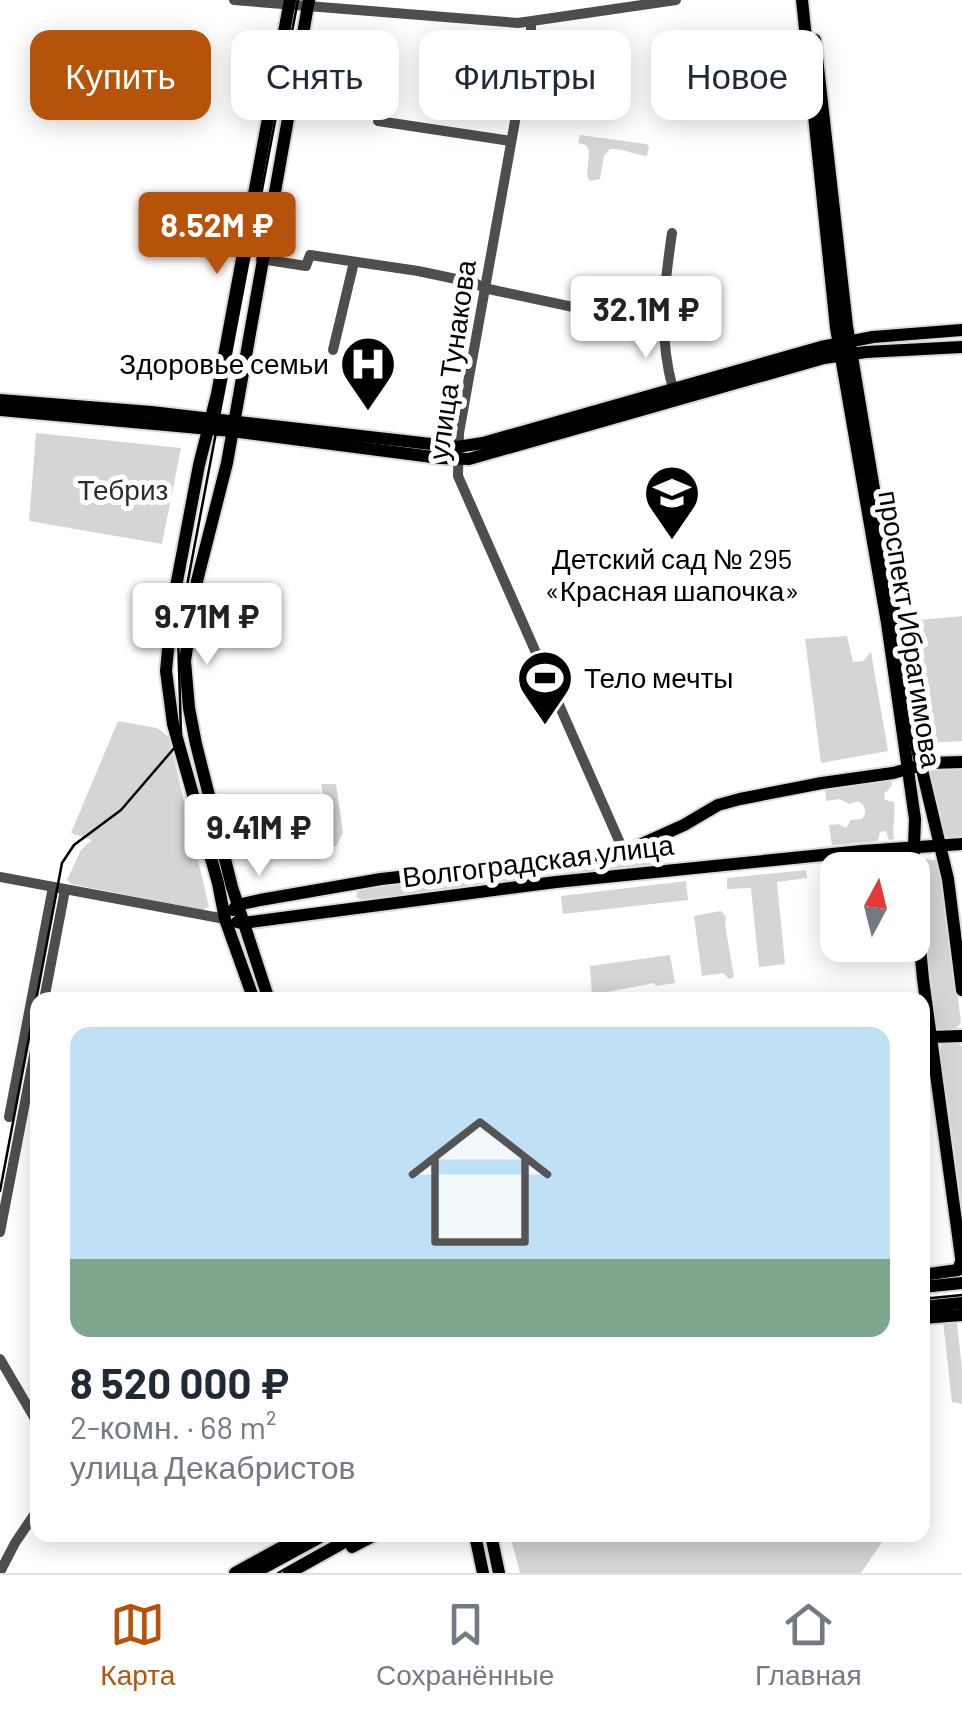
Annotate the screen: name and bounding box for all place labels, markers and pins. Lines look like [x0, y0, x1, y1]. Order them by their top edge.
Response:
pin: 8.52M ₽ [125, 192, 309, 277]
pin: 32.1M ₽ [554, 276, 738, 361]
hospital icon: Здоровье семьи [338, 334, 398, 413]
place label: Здоровье семьи [119, 346, 329, 380]
school or university icon: Детский сад № 295 «Красная шапочка» [642, 463, 702, 542]
place label: Детский сад № 295 «Красная шапочка» [545, 541, 799, 607]
pin: 9.71M ₽ [115, 583, 299, 668]
sports icon: Тело мечты [515, 648, 575, 727]
place label: Тело мечты [584, 660, 733, 694]
pin: 9.41M ₽ [167, 794, 351, 879]

